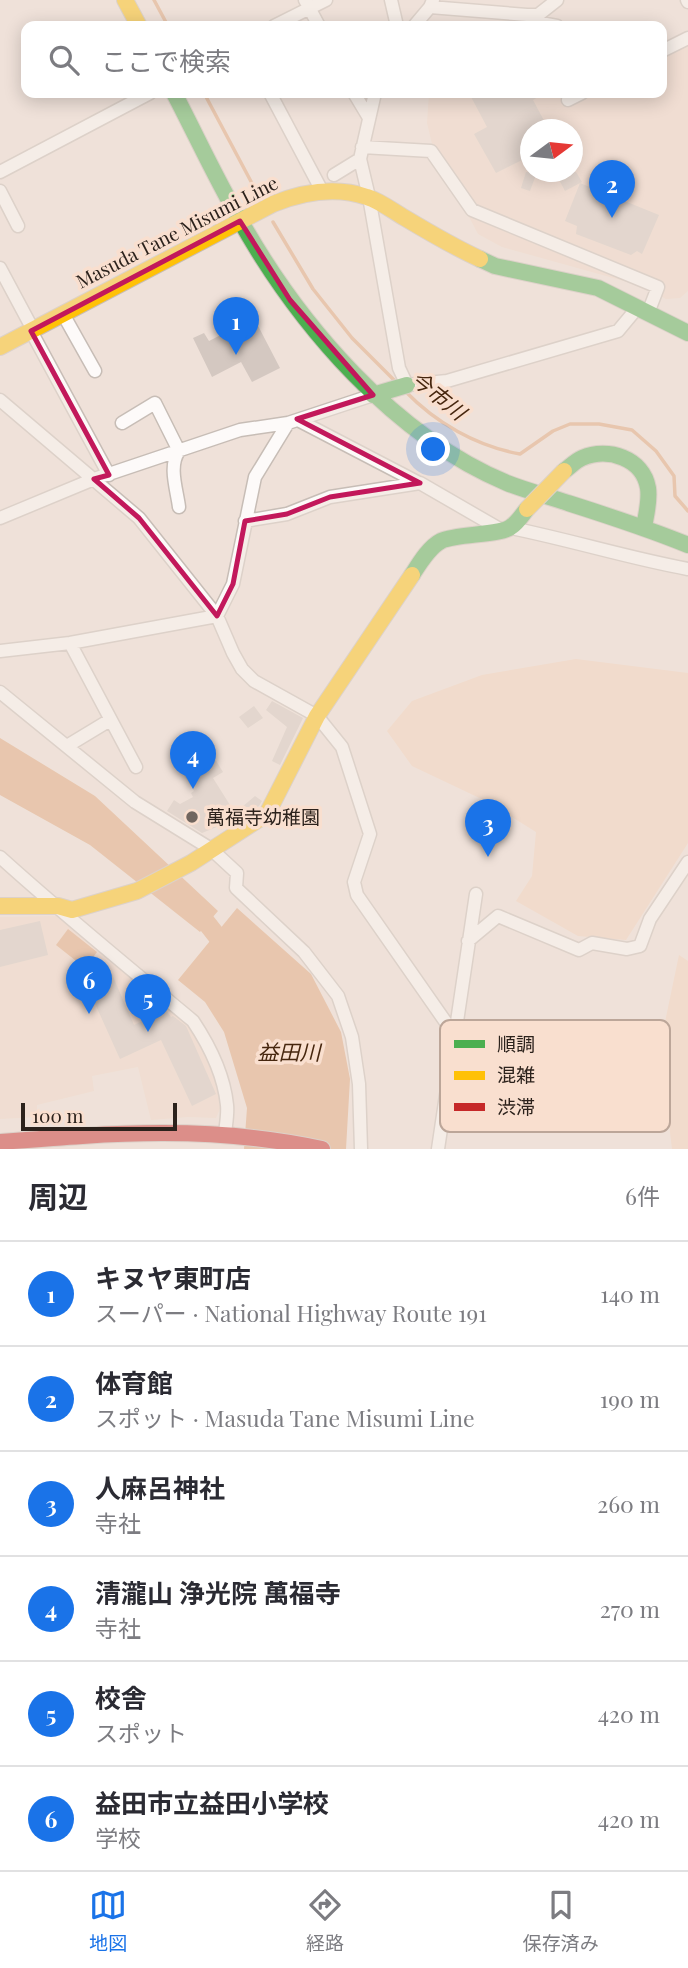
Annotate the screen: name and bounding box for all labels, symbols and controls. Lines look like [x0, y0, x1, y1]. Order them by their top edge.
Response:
search box [21, 21, 667, 98]
icon: search [45, 41, 83, 79]
text: ここで検索 [101, 43, 231, 78]
north arrow [520, 119, 583, 182]
pin: 2 [589, 160, 635, 218]
street label: Masuda Tane Misumi Line [71, 169, 282, 293]
pin: 1 [213, 297, 259, 355]
water label: 今市川 [406, 364, 474, 426]
your location [416, 432, 450, 466]
pin: 4 [170, 731, 216, 789]
pin: 3 [465, 799, 511, 857]
place label: 萬福寺幼稚園 [206, 803, 320, 829]
marker: 萬福寺幼稚園 [184, 809, 200, 825]
pin: 6 [66, 956, 112, 1014]
pin: 5 [125, 974, 171, 1032]
legend [440, 1020, 670, 1132]
text: 順調 [497, 1030, 535, 1056]
water label: 益田川 [258, 1037, 322, 1065]
text: 混雑 [497, 1061, 535, 1087]
text: 渋滞 [497, 1093, 535, 1119]
scale bar [21, 1100, 177, 1132]
text: 100 m [32, 1102, 83, 1128]
text: 周辺 [28, 1176, 88, 1216]
text: 6件 [625, 1180, 660, 1211]
text: キヌヤ東町店 [95, 1260, 251, 1295]
text: 1 [47, 1278, 55, 1309]
text: 140 m [600, 1278, 660, 1309]
text: スーパー · National Highway Route 191 [95, 1297, 487, 1328]
text: 体育館 [95, 1365, 173, 1400]
text: 2 [45, 1383, 57, 1414]
text: 190 m [600, 1383, 660, 1414]
text: スポット · Masuda Tane Misumi Line [95, 1402, 475, 1433]
text: 人麻呂神社 [95, 1470, 225, 1505]
text: 3 [45, 1488, 57, 1519]
text: 260 m [597, 1488, 660, 1519]
text: 寺社 [95, 1507, 141, 1538]
text: 清瀧山 浄光院 萬福寺 [95, 1575, 341, 1610]
text: 4 [45, 1593, 57, 1624]
text: 270 m [600, 1593, 660, 1624]
text: 寺社 [95, 1612, 141, 1643]
text: 校舎 [95, 1680, 147, 1715]
text: 5 [46, 1698, 56, 1729]
text: 420 m [598, 1698, 660, 1729]
text: スポット [95, 1717, 187, 1748]
text: 益田市立益田小学校 [95, 1785, 329, 1820]
text: 6 [45, 1803, 57, 1834]
text: 420 m [598, 1803, 660, 1834]
text: 学校 [95, 1822, 141, 1853]
tab: 地図 [89, 1886, 127, 1955]
tab: 経路 [306, 1886, 344, 1955]
tab: 保存済み [523, 1886, 599, 1955]

